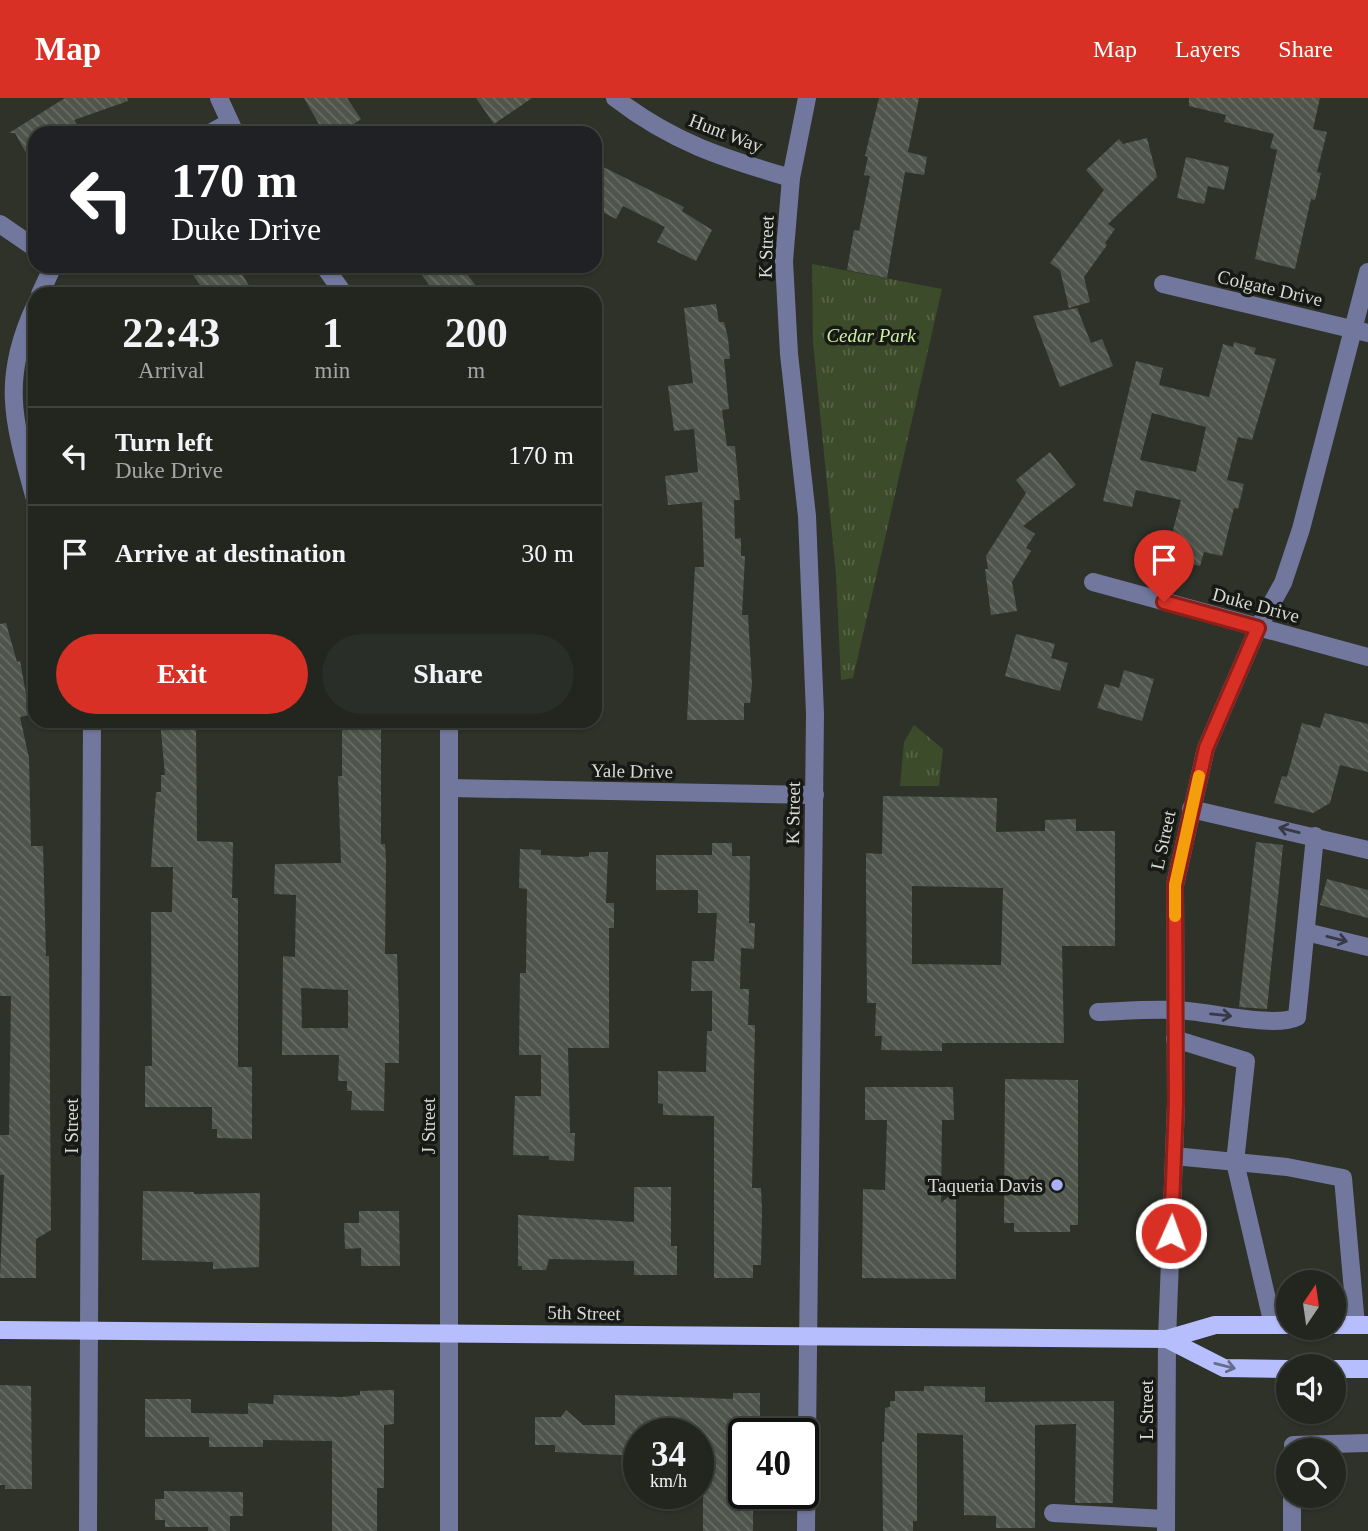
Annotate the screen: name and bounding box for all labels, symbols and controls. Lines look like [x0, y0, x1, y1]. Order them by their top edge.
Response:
text: Map [35, 31, 101, 67]
text: Map [1093, 36, 1137, 62]
text: Layers [1175, 36, 1240, 62]
text: Share [1278, 36, 1333, 62]
street label: Hunt Way [686, 109, 766, 157]
text: 170 m [171, 153, 298, 208]
icon: left [56, 154, 147, 245]
text: Duke Drive [171, 211, 321, 247]
street label: K Street [754, 215, 778, 279]
street label: Colgate Drive [1215, 266, 1325, 310]
text: 22:43 [122, 310, 220, 356]
text: 1 [322, 310, 343, 356]
text: 200 [445, 310, 508, 356]
park label: Cedar Park [826, 325, 916, 346]
text: Arrival [138, 358, 205, 383]
text: min [315, 358, 350, 383]
text: m [467, 358, 485, 383]
text: Turn left [115, 428, 213, 457]
icon: left [56, 437, 94, 475]
text: 170 m [508, 441, 574, 470]
text: Duke Drive [115, 458, 223, 483]
pin [1134, 530, 1194, 602]
icon: arrive [56, 535, 94, 573]
text: Arrive at destination [115, 539, 346, 568]
text: 30 m [521, 539, 574, 568]
icon: arrive [1145, 541, 1183, 579]
street label: Duke Drive [1210, 583, 1302, 627]
button: Exit [56, 634, 308, 714]
button: Share [322, 634, 574, 714]
street label: Yale Drive [591, 760, 673, 782]
street label: K Street [782, 781, 804, 845]
street label: L Street [1146, 808, 1180, 872]
one-way arrow [1278, 823, 1301, 836]
one-way arrow [1325, 933, 1348, 946]
one-way arrow [1209, 1008, 1232, 1021]
street label: J Street [418, 1097, 439, 1154]
street label: I Street [61, 1098, 82, 1154]
place label: Taqueria Davis [928, 1175, 1043, 1196]
marker: Taqueria Davis [1049, 1177, 1065, 1193]
position arrow [1134, 1196, 1208, 1270]
north arrow [1276, 1270, 1346, 1340]
map controls [1276, 1270, 1346, 1508]
street label: 5th Street [547, 1302, 622, 1324]
button: sound [1276, 1354, 1346, 1424]
one-way arrow [1213, 1360, 1235, 1373]
street label: L Street [1136, 1379, 1157, 1440]
speed limit sign: 40 [728, 1418, 819, 1509]
text: 34 [651, 1435, 686, 1474]
button: search [1276, 1438, 1346, 1508]
text: km/h [650, 1471, 687, 1491]

